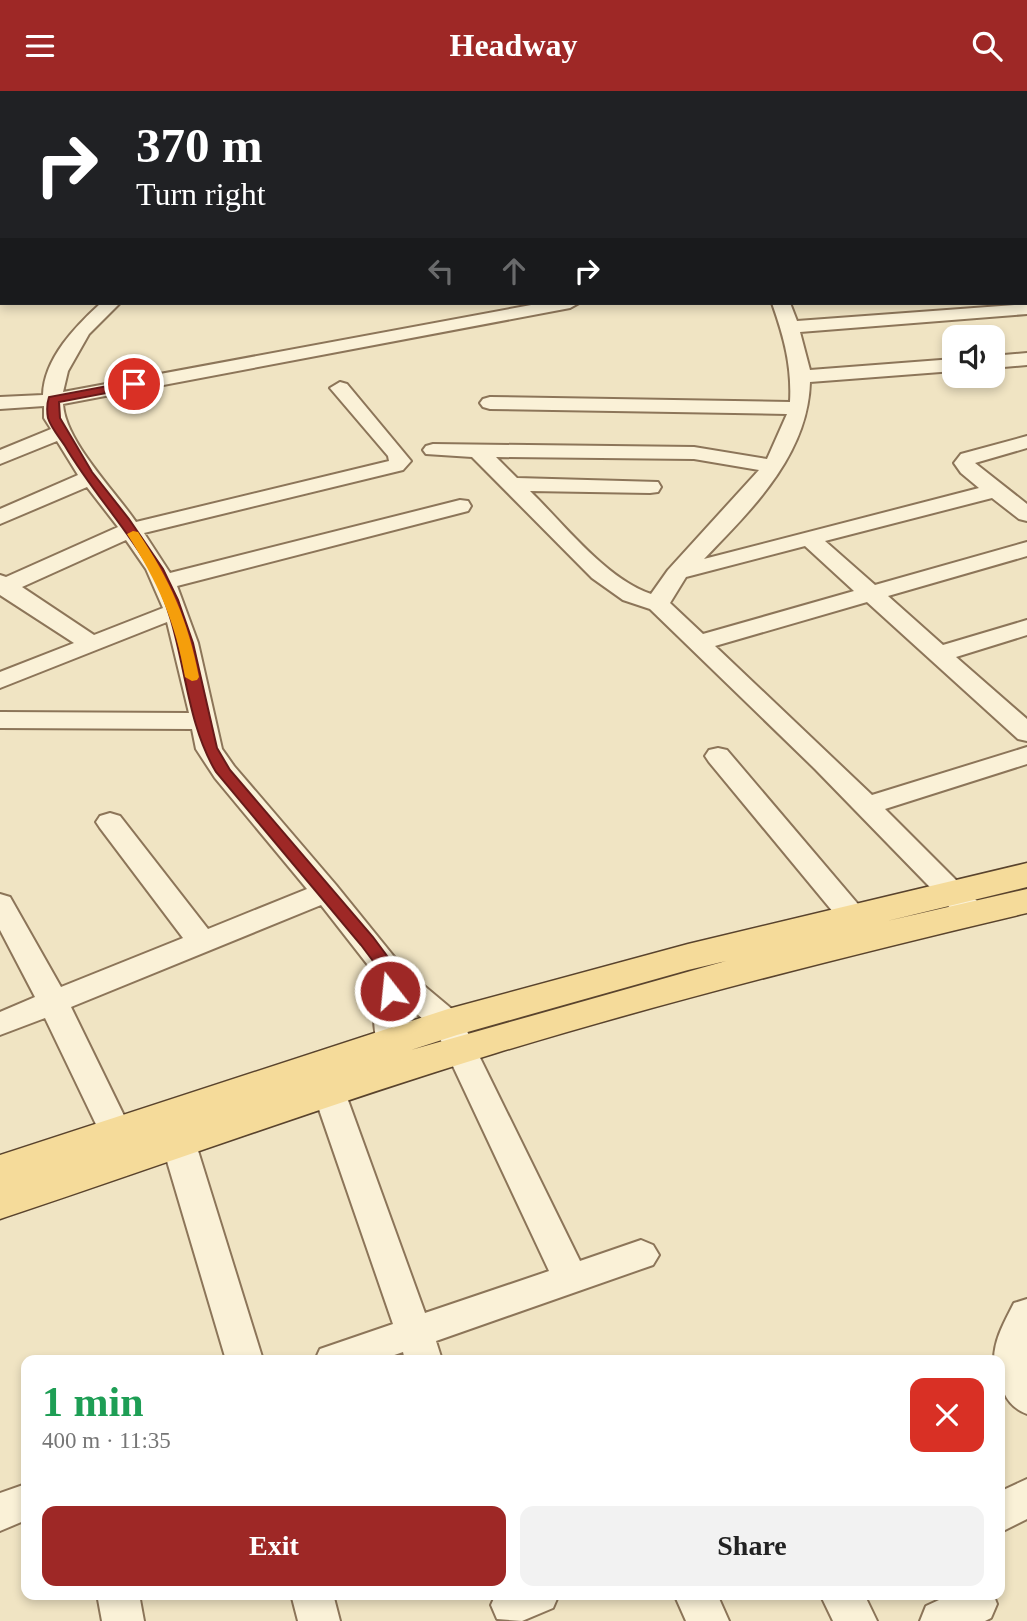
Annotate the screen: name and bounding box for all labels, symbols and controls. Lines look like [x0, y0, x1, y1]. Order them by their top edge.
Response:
icon: menu [21, 27, 59, 65]
text: Headway [450, 27, 578, 63]
icon: search [968, 27, 1006, 65]
text: 370 m [136, 118, 263, 173]
icon: right [21, 119, 112, 210]
text: Turn right [136, 176, 266, 212]
icon: left [422, 252, 460, 290]
icon: ahead [495, 252, 533, 290]
icon: right [568, 252, 606, 290]
map controls [942, 325, 1005, 388]
button: sound [942, 325, 1005, 388]
pin [104, 354, 164, 414]
icon: arrive [115, 365, 153, 403]
position arrow [353, 954, 427, 1028]
button: close [910, 1378, 984, 1452]
text: 1 min [42, 1379, 144, 1425]
text: 400 m · 11:35 [42, 1428, 171, 1453]
button: Exit [42, 1506, 506, 1586]
button: Share [520, 1506, 984, 1586]

